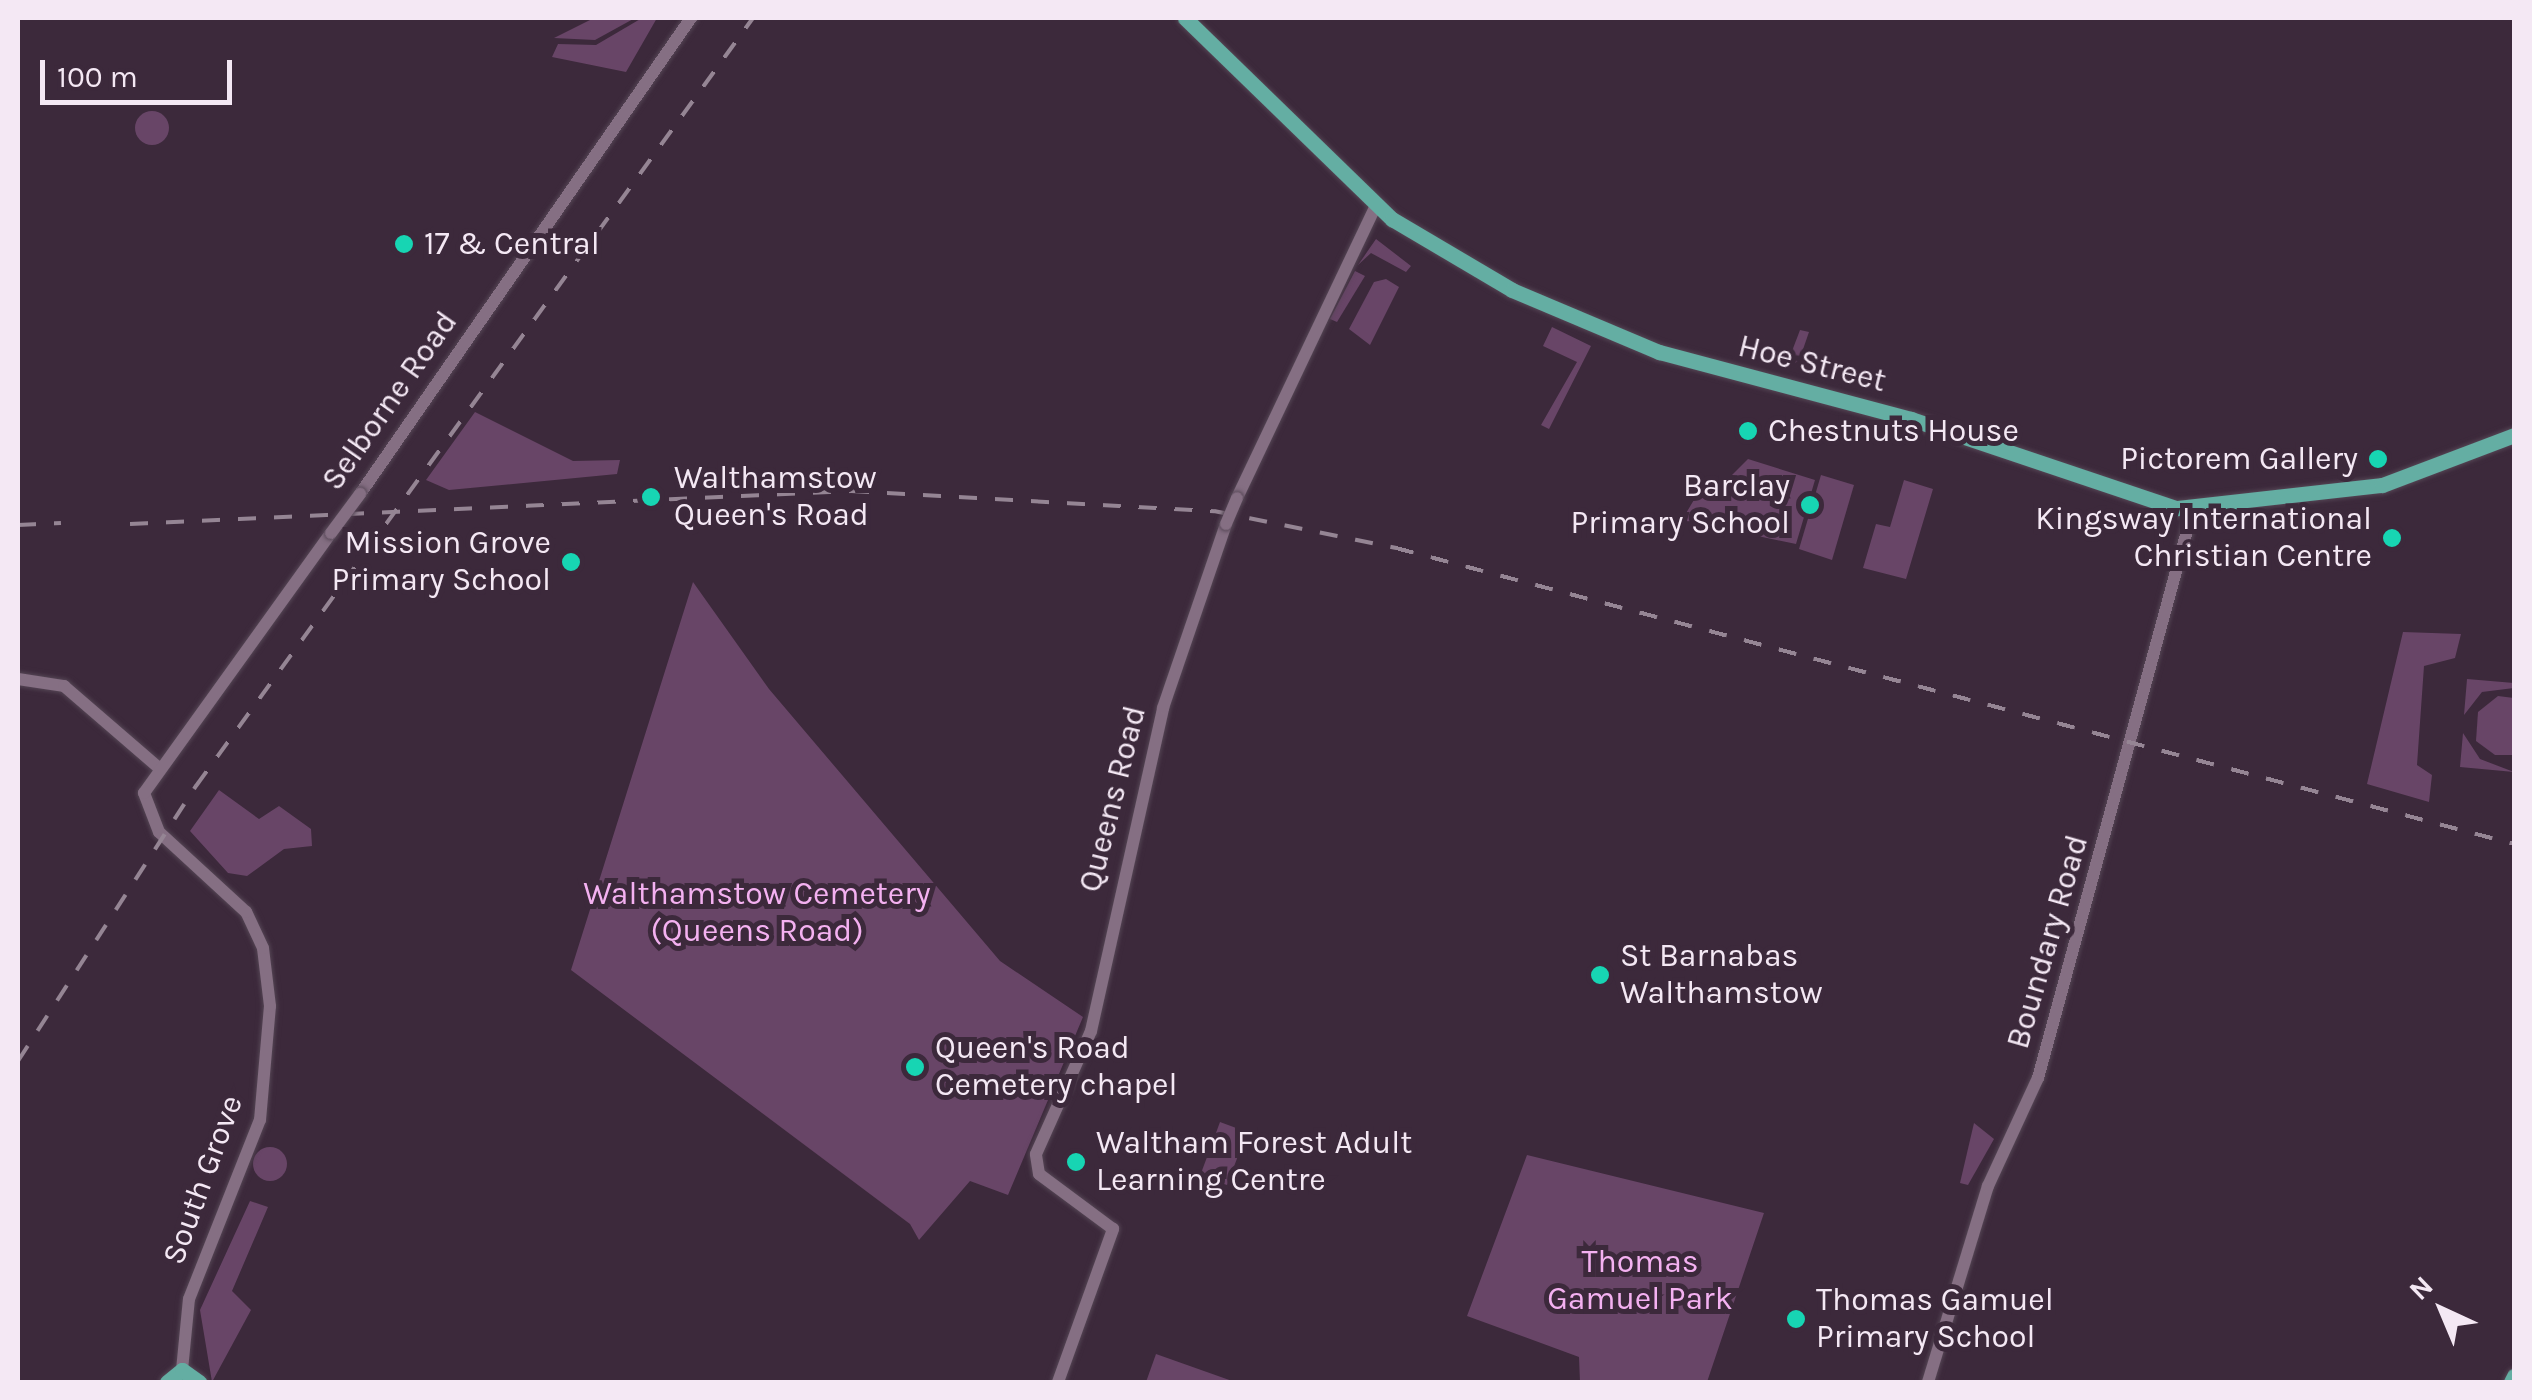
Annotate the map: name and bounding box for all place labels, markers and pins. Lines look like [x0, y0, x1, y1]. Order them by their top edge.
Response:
place label: 17 & Central [424, 225, 600, 263]
marker: 17 & Central [393, 233, 415, 255]
place label: Chestnuts House [1768, 412, 2019, 450]
marker: Chestnuts House [1737, 420, 1759, 442]
place label: Pictorem Gallery [2120, 440, 2358, 478]
marker: Pictorem Gallery [2367, 448, 2389, 470]
place label: Walthamstow Queen's Road [674, 460, 877, 535]
place label: Barclay Primary School [1570, 468, 1790, 543]
marker: Walthamstow Queen's Road [638, 484, 664, 510]
marker: Barclay Primary School [1799, 494, 1821, 516]
place label: Kingsway International Christian Centre [2035, 501, 2372, 576]
place label: Mission Grove Primary School [331, 525, 551, 600]
marker: Kingsway International Christian Centre [2381, 527, 2403, 549]
marker: Mission Grove Primary School [560, 551, 582, 573]
place label: St Barnabas Walthamstow [1620, 938, 1823, 1013]
marker: St Barnabas Walthamstow [1589, 964, 1611, 986]
place label: Queen's Road Cemetery chapel [935, 1030, 1177, 1105]
marker: Queen's Road Cemetery chapel [904, 1056, 926, 1078]
place label: Waltham Forest Adult Learning Centre [1096, 1125, 1412, 1200]
marker: Waltham Forest Adult Learning Centre [1065, 1151, 1087, 1173]
place label: Thomas Gamuel Primary School [1816, 1282, 2054, 1357]
marker: Thomas Gamuel Primary School [1785, 1308, 1807, 1330]

